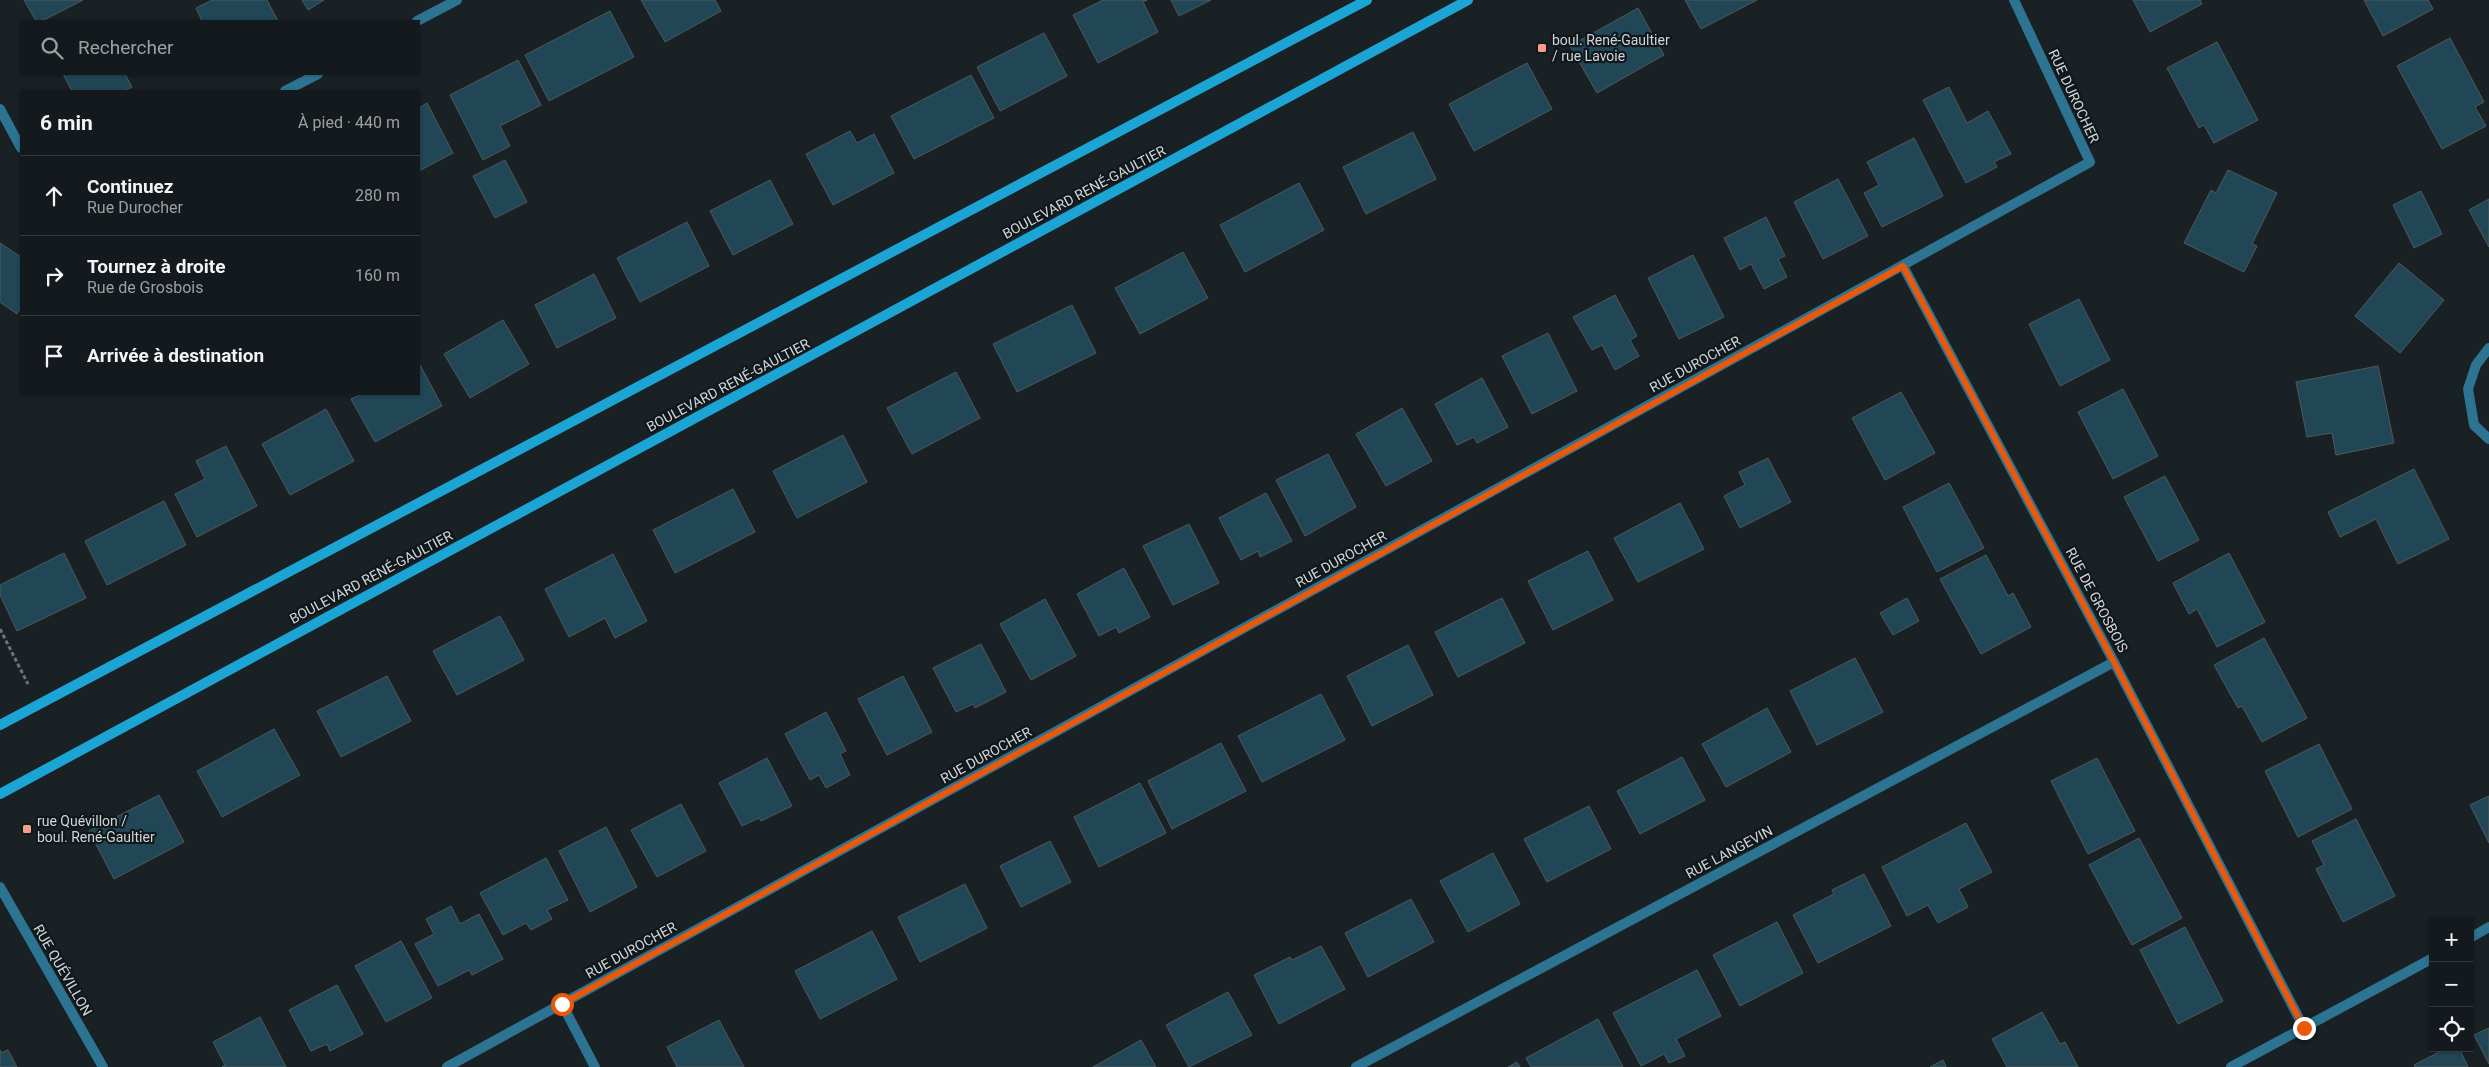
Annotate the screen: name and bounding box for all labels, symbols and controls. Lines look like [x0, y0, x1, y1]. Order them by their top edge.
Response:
search box [20, 20, 420, 75]
place label: boul. René-Gaultier / rue Lavoie [1552, 32, 1670, 64]
icon: search [38, 34, 66, 62]
text: Rechercher [78, 36, 173, 59]
marker: boul. René-Gaultier / rue Lavoie [1536, 42, 1548, 54]
street label: RUE DUROCHER [2045, 47, 2103, 146]
text: 6 min [40, 111, 93, 135]
text: À pied · 440 m [298, 113, 400, 132]
street label: BOULEVARD RENÉ-GAULTIER [999, 141, 1169, 242]
text: Continuez [87, 175, 173, 198]
icon: ahead [40, 182, 68, 210]
text: 280 m [355, 186, 400, 205]
text: Rue Durocher [87, 198, 183, 217]
text: Tournez à droite [87, 255, 226, 278]
icon: right [40, 262, 68, 290]
text: 160 m [355, 266, 400, 285]
text: Rue de Grosbois [87, 278, 203, 297]
street label: RUE DUROCHER [1647, 332, 1744, 396]
street label: BOULEVARD RENÉ-GAULTIER [643, 334, 813, 435]
icon: arrive [40, 342, 68, 370]
text: Arrivée à destination [87, 344, 264, 367]
street label: BOULEVARD RENÉ-GAULTIER [286, 526, 456, 627]
street label: RUE DUROCHER [1293, 527, 1390, 591]
street label: RUE DE GROSBOIS [2063, 545, 2131, 655]
street label: RUE DUROCHER [938, 723, 1035, 787]
place label: rue Quévillon / boul. René-Gaultier [37, 813, 155, 845]
street label: RUE LANGEVIN [1683, 822, 1775, 882]
marker: rue Quévillon / boul. René-Gaultier [21, 823, 33, 835]
map controls [2429, 917, 2474, 1052]
button: + [2429, 917, 2474, 962]
street label: RUE DUROCHER [583, 918, 680, 982]
street label: RUE QUÉVILLON [30, 921, 96, 1019]
button: − [2429, 962, 2474, 1007]
route start [551, 993, 574, 1016]
button: locate [2429, 1007, 2474, 1052]
route end [2293, 1017, 2316, 1040]

